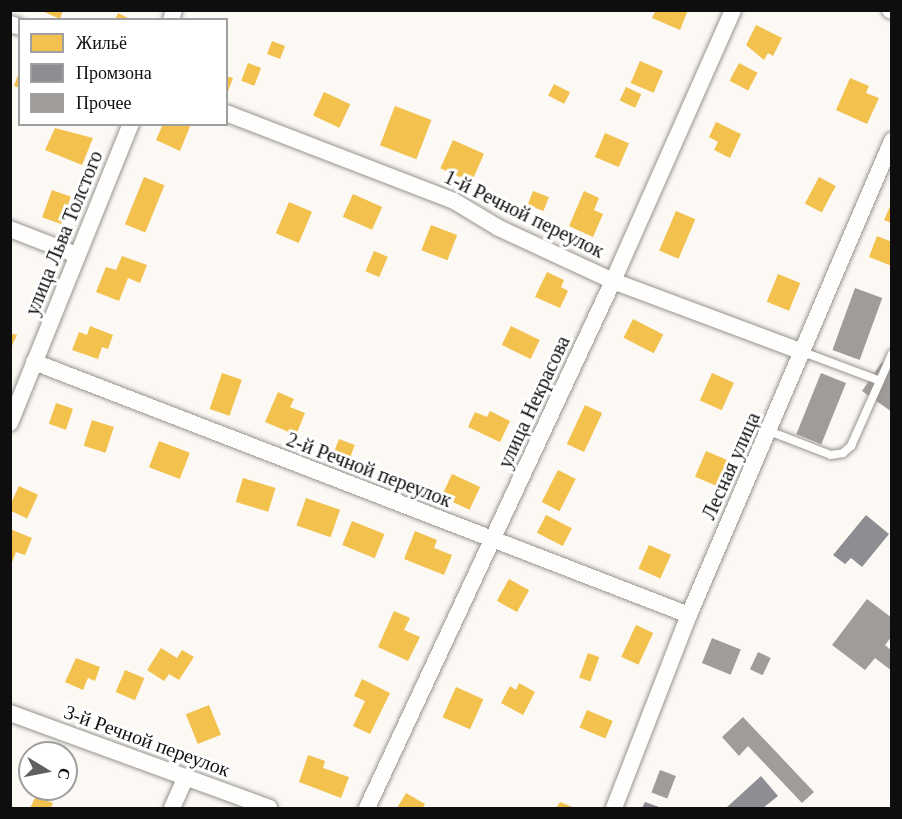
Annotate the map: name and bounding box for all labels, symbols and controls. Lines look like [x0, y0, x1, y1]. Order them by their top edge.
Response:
legend [18, 18, 228, 126]
text: Жильё [76, 33, 127, 53]
text: Промзона [76, 63, 152, 83]
text: Прочее [76, 93, 132, 113]
street label: улица Льва Толстого [20, 147, 108, 319]
street label: 1-й Речной переулок [440, 165, 608, 263]
street label: улица Некрасова [493, 332, 575, 472]
street label: Лесная улица [697, 409, 765, 523]
street label: 2-й Речной переулок [283, 427, 455, 513]
street label: 3-й Речной переулок [61, 700, 233, 782]
north arrow [18, 741, 78, 801]
text: С [55, 767, 74, 781]

